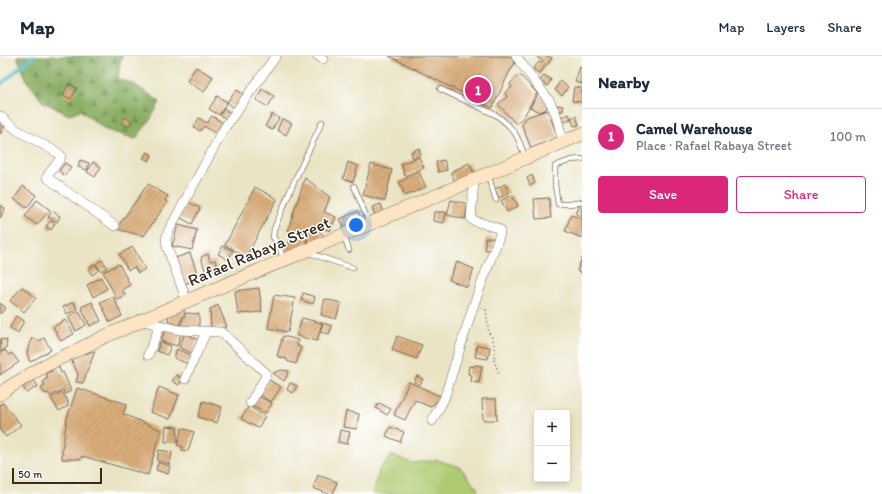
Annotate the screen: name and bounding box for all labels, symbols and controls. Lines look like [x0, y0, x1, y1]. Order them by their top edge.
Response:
text: Map [20, 16, 55, 39]
text: Map [719, 19, 744, 36]
text: Layers [766, 19, 805, 36]
text: Share [827, 19, 862, 36]
text: Nearby [598, 72, 650, 92]
pin: 1 [465, 75, 491, 105]
text: Camel Warehouse [636, 120, 752, 138]
text: 1 [608, 129, 614, 144]
text: 100 m [830, 129, 866, 144]
text: Place · Rafael Rabaya Street [636, 138, 792, 153]
button: Save [598, 176, 728, 213]
button: Share [736, 176, 866, 213]
street label: Rafael Rabaya Street [185, 212, 333, 290]
your location [346, 215, 366, 235]
map controls [534, 410, 570, 482]
button: + [534, 410, 570, 446]
button: − [534, 446, 570, 482]
scale bar [12, 466, 102, 485]
text: 50 m [18, 468, 42, 481]

